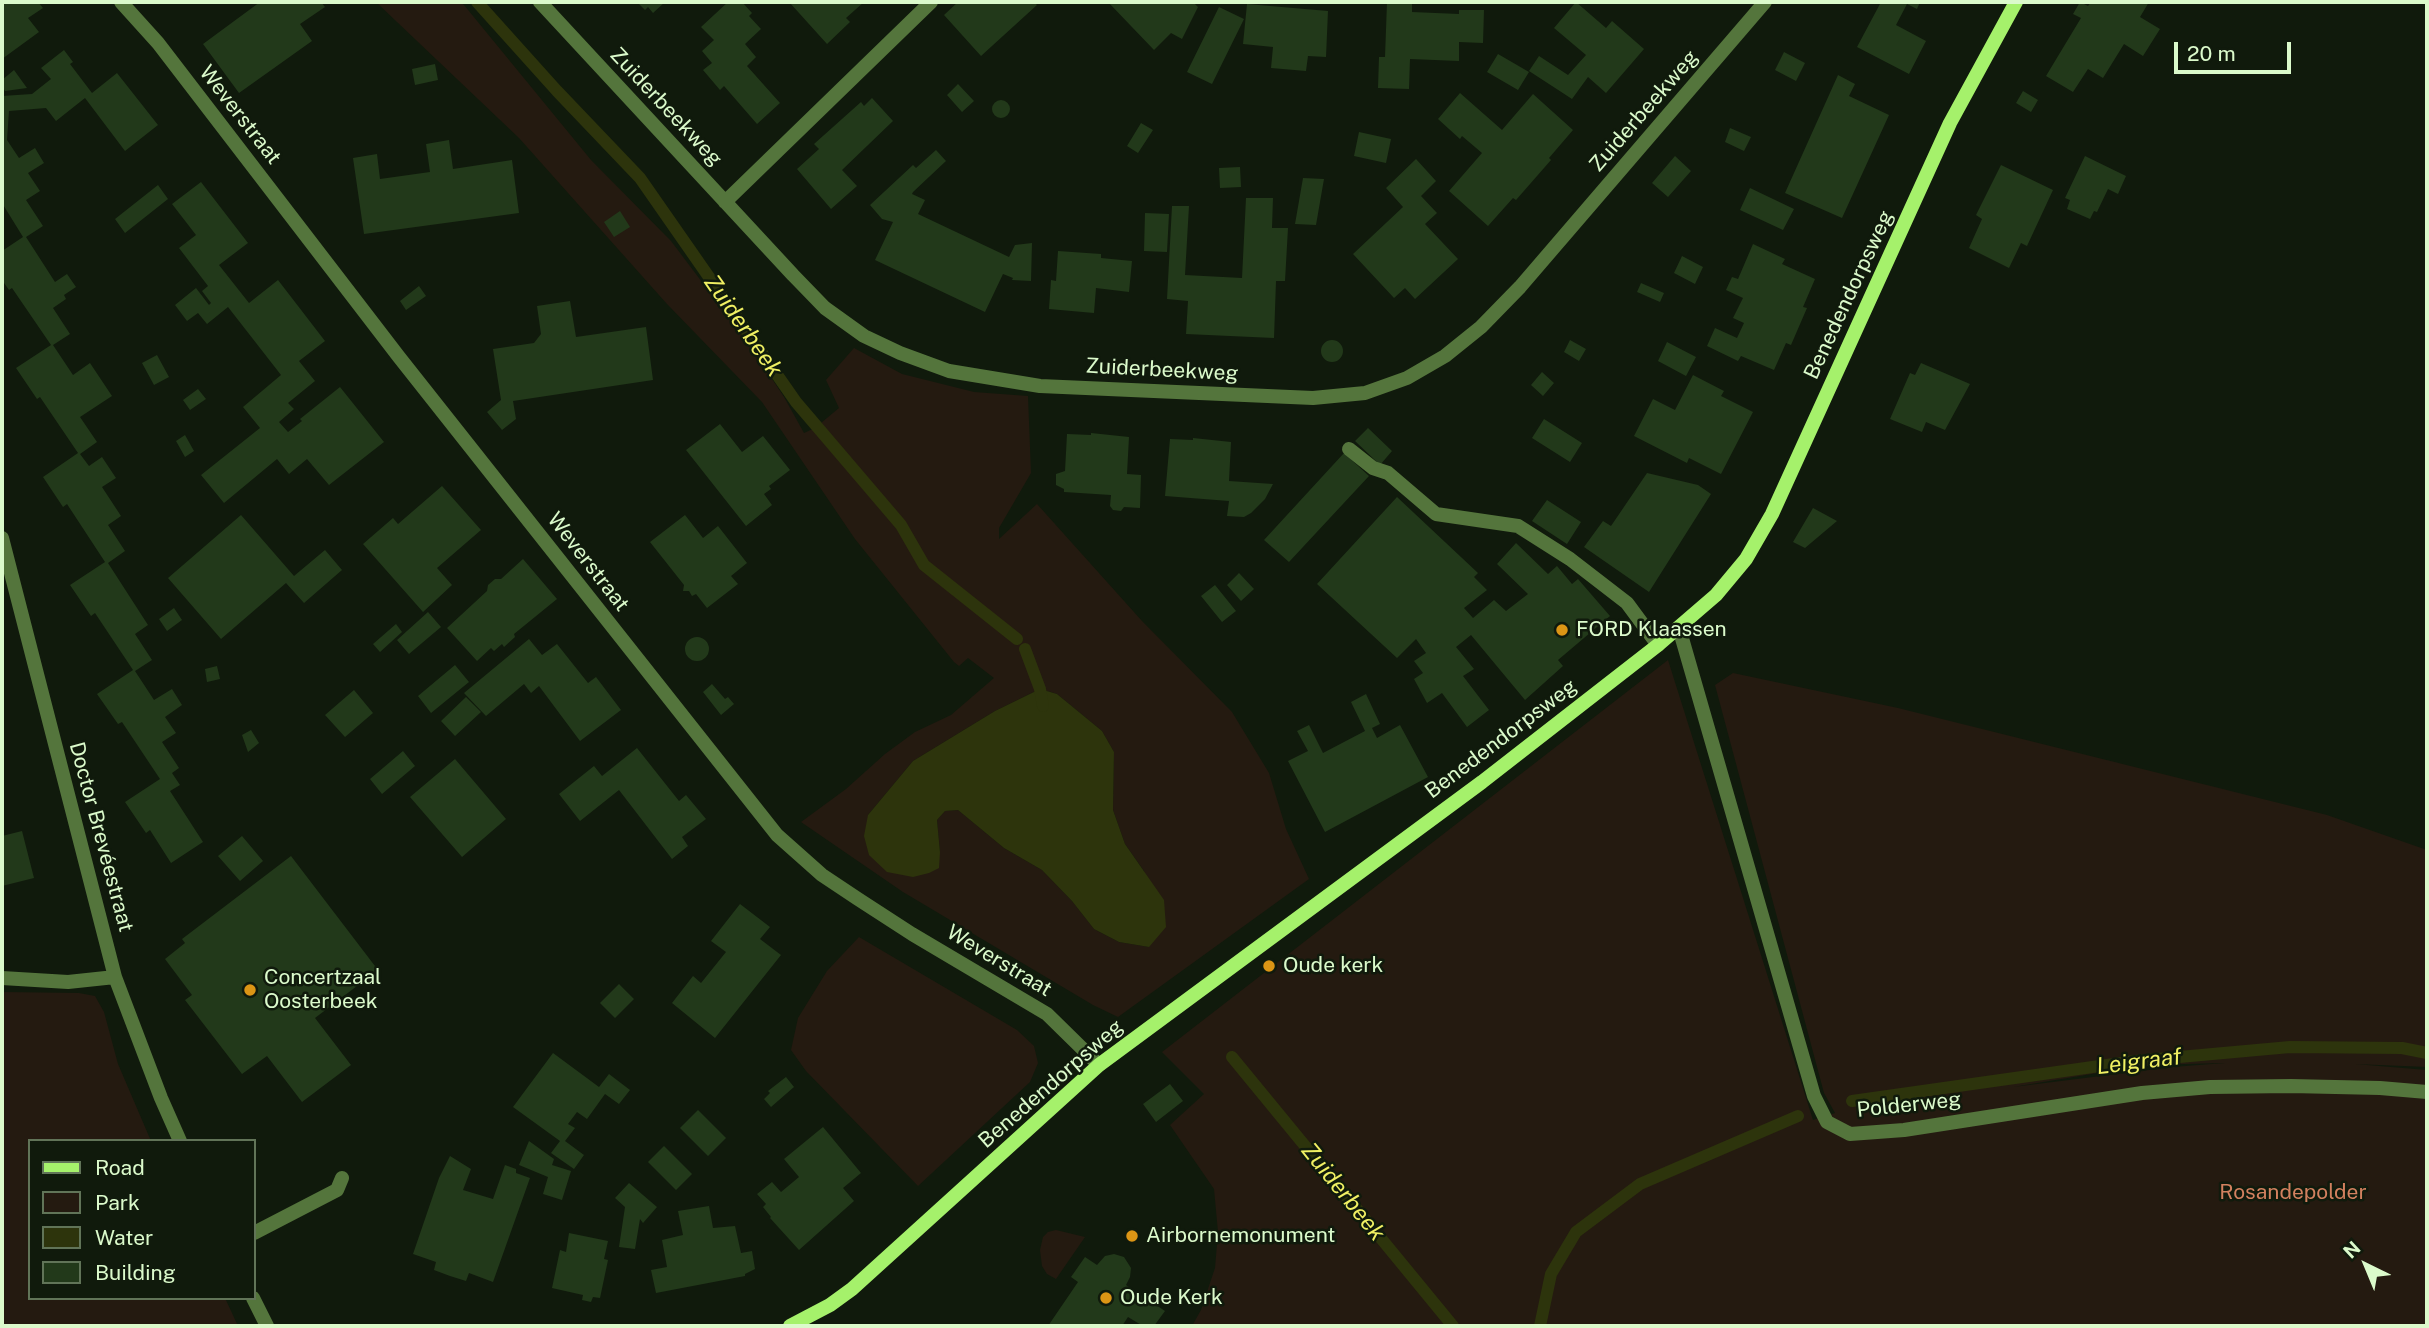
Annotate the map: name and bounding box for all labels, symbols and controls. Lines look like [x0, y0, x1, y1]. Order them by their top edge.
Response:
scale bar [2177, 28, 2294, 72]
text: 20 m [2187, 41, 2236, 66]
street label: Zuiderbeekweg [605, 42, 727, 172]
street label: Zuiderbeekweg [1584, 45, 1704, 177]
street label: Weverstraat [194, 61, 286, 169]
street label: Benedendorpsweg [1799, 207, 1899, 383]
water label: Zuiderbeek [698, 270, 788, 382]
street label: Zuiderbeekweg [1085, 353, 1239, 387]
street label: Weverstraat [542, 508, 634, 616]
place label: FORD Klaassen [1576, 617, 1727, 643]
marker: FORD Klaassen [1554, 622, 1570, 638]
street label: Benedendorpsweg [1420, 674, 1582, 804]
street label: Doctor Brevéestraat [64, 739, 138, 935]
street label: Weverstraat [942, 920, 1056, 1002]
place label: Oude kerk [1283, 953, 1383, 979]
marker: Oude kerk [1261, 958, 1277, 974]
place label: Concertzaal Oosterbeek [264, 965, 381, 1015]
marker: Concertzaal Oosterbeek [242, 982, 258, 998]
street label: Benedendorpsweg [974, 1014, 1128, 1154]
water label: Leigraaf [2095, 1043, 2183, 1081]
street label: Polderweg [1856, 1087, 1962, 1123]
water label: Zuiderbeek [1295, 1137, 1391, 1247]
legend [28, 1139, 256, 1300]
text: Road [95, 1155, 145, 1180]
park label: Rosandepolder [2219, 1180, 2367, 1206]
text: Park [95, 1190, 140, 1215]
place label: Airbornemonument [1146, 1223, 1335, 1249]
text: Water [95, 1225, 153, 1250]
marker: Airbornemonument [1124, 1228, 1140, 1244]
north arrow [2331, 1230, 2401, 1300]
text: N [2339, 1237, 2365, 1263]
text: Building [95, 1260, 176, 1285]
place label: Oude Kerk [1120, 1285, 1223, 1311]
marker: Oude Kerk [1098, 1290, 1114, 1306]

